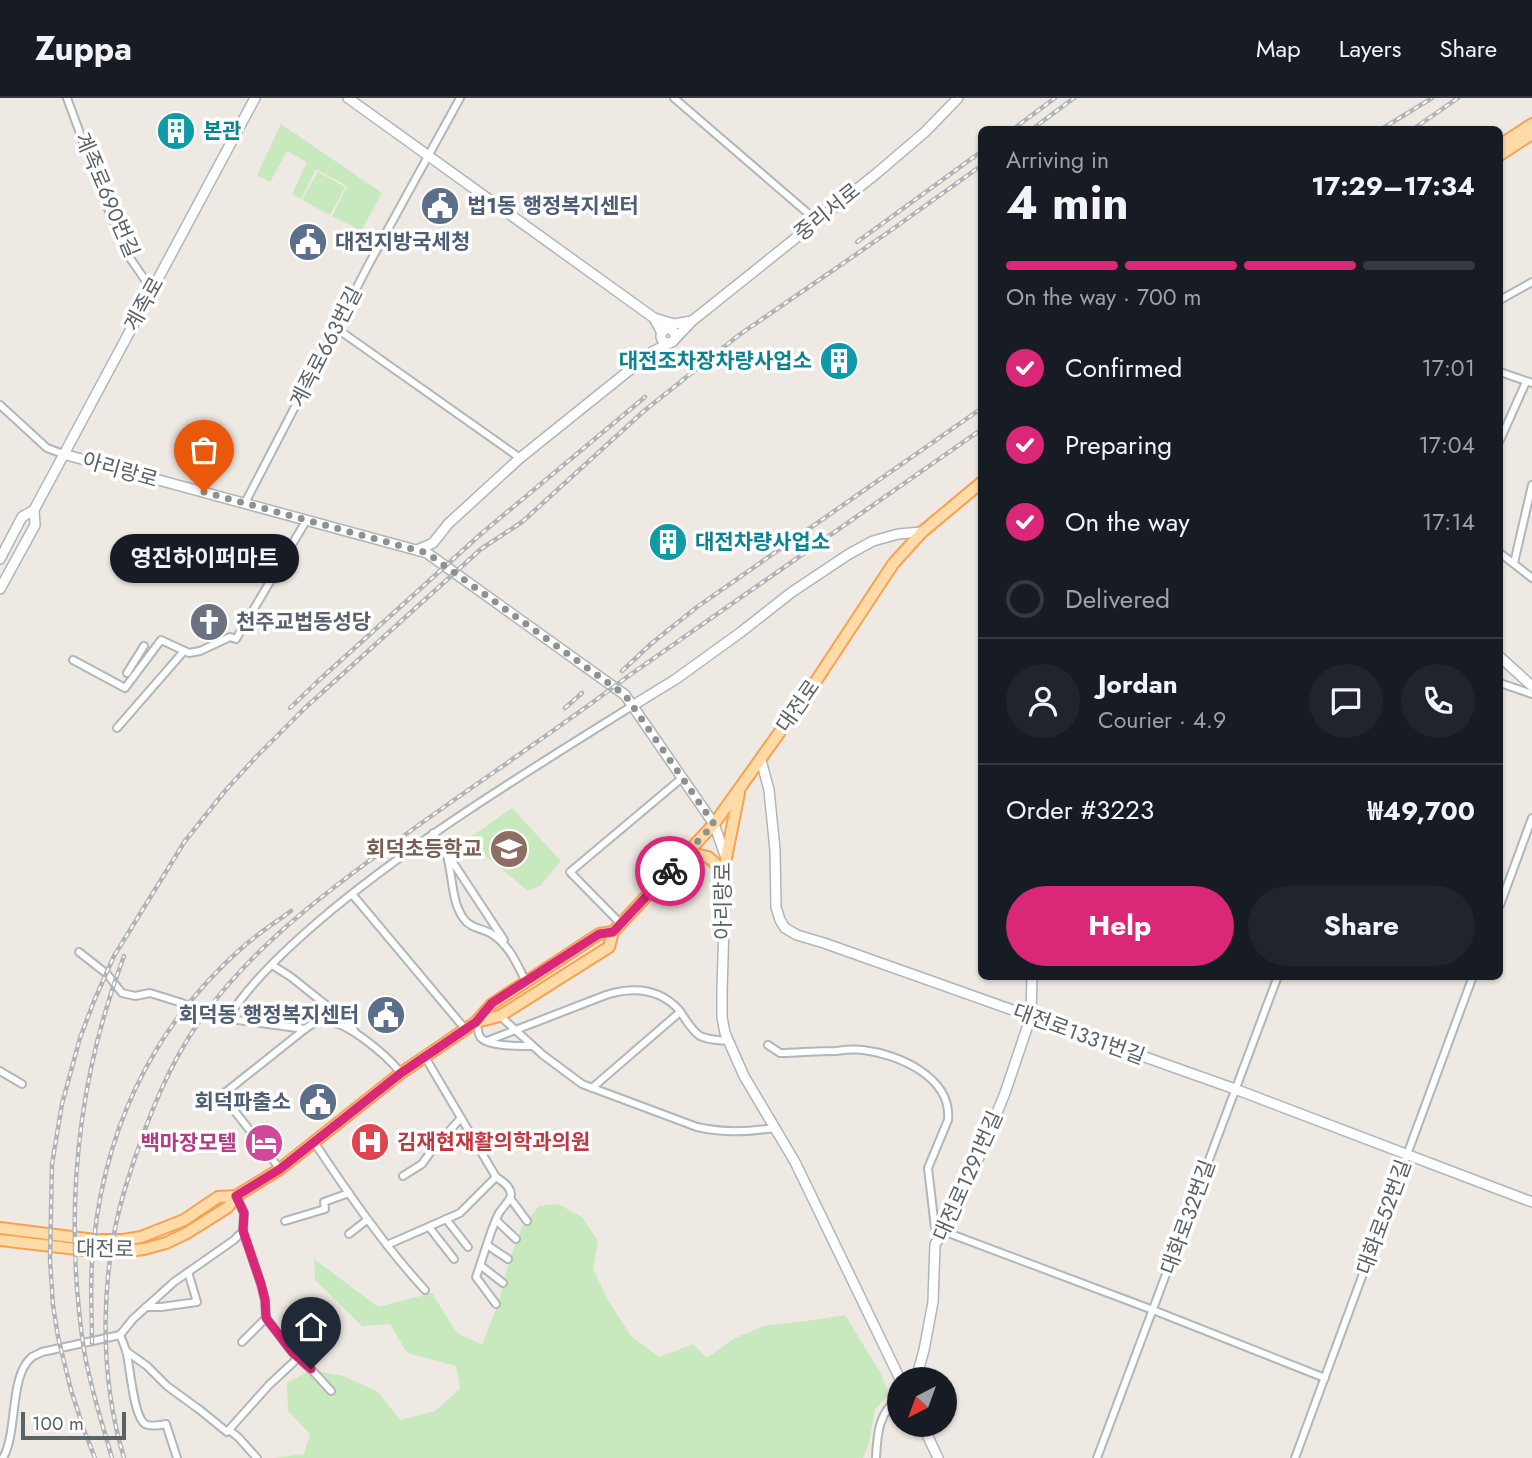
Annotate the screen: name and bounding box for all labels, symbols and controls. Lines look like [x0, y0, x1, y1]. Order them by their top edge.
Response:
text: Zuppa [35, 25, 132, 72]
text: Map [1256, 31, 1301, 66]
text: Layers [1339, 31, 1401, 66]
text: Share [1439, 31, 1497, 66]
building icon: 본관 [155, 110, 197, 152]
place label: 본관 [203, 116, 242, 146]
street label: 계족로690번길 [67, 128, 147, 262]
text: Arriving in [1006, 143, 1109, 177]
text: 17:29–17:34 [1311, 167, 1475, 205]
text: 4 min [1006, 170, 1129, 236]
street label: 중리서로 [788, 176, 866, 248]
public building icon: 법1동 행정복지센터 [419, 185, 461, 227]
place label: 법1동 행정복지센터 [467, 191, 639, 221]
public building icon: 대전지방국세청 [287, 221, 329, 263]
place label: 대전지방국세청 [335, 227, 470, 257]
street label: 계족로 [117, 271, 171, 337]
text: On the way · 700 m [1006, 280, 1201, 314]
street label: 계족로663번길 [283, 281, 369, 413]
building icon: 대전조차장차량사업소 [818, 340, 860, 382]
place label: 대전조차장차량사업소 [619, 346, 812, 376]
icon: check [1006, 349, 1044, 387]
text: Confirmed [1065, 349, 1182, 387]
text: 17:01 [1422, 351, 1475, 385]
pin [174, 420, 234, 492]
icon: check [1006, 426, 1044, 464]
text: Preparing [1065, 426, 1172, 464]
text: 17:04 [1418, 428, 1475, 462]
icon: bag [185, 431, 223, 469]
street label: 아리랑로 [79, 445, 161, 495]
icon: check [1006, 503, 1044, 541]
text: On the way [1065, 503, 1190, 541]
text: 17:14 [1422, 505, 1475, 539]
building icon: 대전차량사업소 [647, 521, 689, 563]
place label: 대전차량사업소 [695, 527, 830, 557]
callout: 영진하이퍼마트 [110, 534, 298, 583]
text: 영진하이퍼마트 [130, 541, 279, 575]
text: Delivered [1065, 580, 1170, 618]
church icon: 천주교법동성당 [188, 601, 230, 643]
place label: 천주교법동성당 [236, 607, 371, 637]
button: person [1006, 664, 1080, 738]
button: chat [1309, 664, 1383, 738]
button: phone [1401, 664, 1475, 738]
text: Jordan [1098, 665, 1178, 703]
street label: 대전로 [769, 674, 827, 738]
text: Courier · 4.9 [1098, 703, 1226, 737]
text: Order #3223 [1006, 791, 1154, 829]
text: ₩49,700 [1367, 792, 1475, 830]
school or university icon: 회덕초등학교 [488, 828, 530, 870]
place label: 회덕초등학교 [366, 834, 482, 864]
courier [635, 836, 705, 906]
icon: bike [651, 852, 689, 890]
street label: 아리랑로 [708, 862, 738, 940]
button: Help [1006, 886, 1234, 966]
button: Share [1248, 886, 1475, 966]
public building icon: 회덕동 행정복지센터 [365, 994, 407, 1036]
street label: 대전로1331번길 [1009, 996, 1149, 1072]
place label: 회덕동 행정복지센터 [179, 1000, 359, 1030]
public building icon: 회덕파출소 [297, 1081, 339, 1123]
place label: 회덕파출소 [194, 1087, 291, 1117]
street label: 대전로1291번길 [926, 1106, 1010, 1246]
hospital icon: 김재현재활의학과의원 [349, 1121, 391, 1163]
hotel icon: 백마장모텔 [243, 1122, 285, 1164]
place label: 김재현재활의학과의원 [397, 1127, 590, 1157]
place label: 백마장모텔 [140, 1128, 237, 1158]
street label: 대화로32번길 [1153, 1155, 1223, 1279]
street label: 대화로52번길 [1349, 1155, 1419, 1279]
street label: 대전로 [76, 1233, 134, 1265]
pin [281, 1297, 341, 1369]
icon: home [292, 1308, 330, 1346]
north arrow [887, 1367, 957, 1437]
map controls [887, 1367, 957, 1437]
scale bar [21, 1409, 126, 1441]
text: 100 m [32, 1410, 84, 1437]

